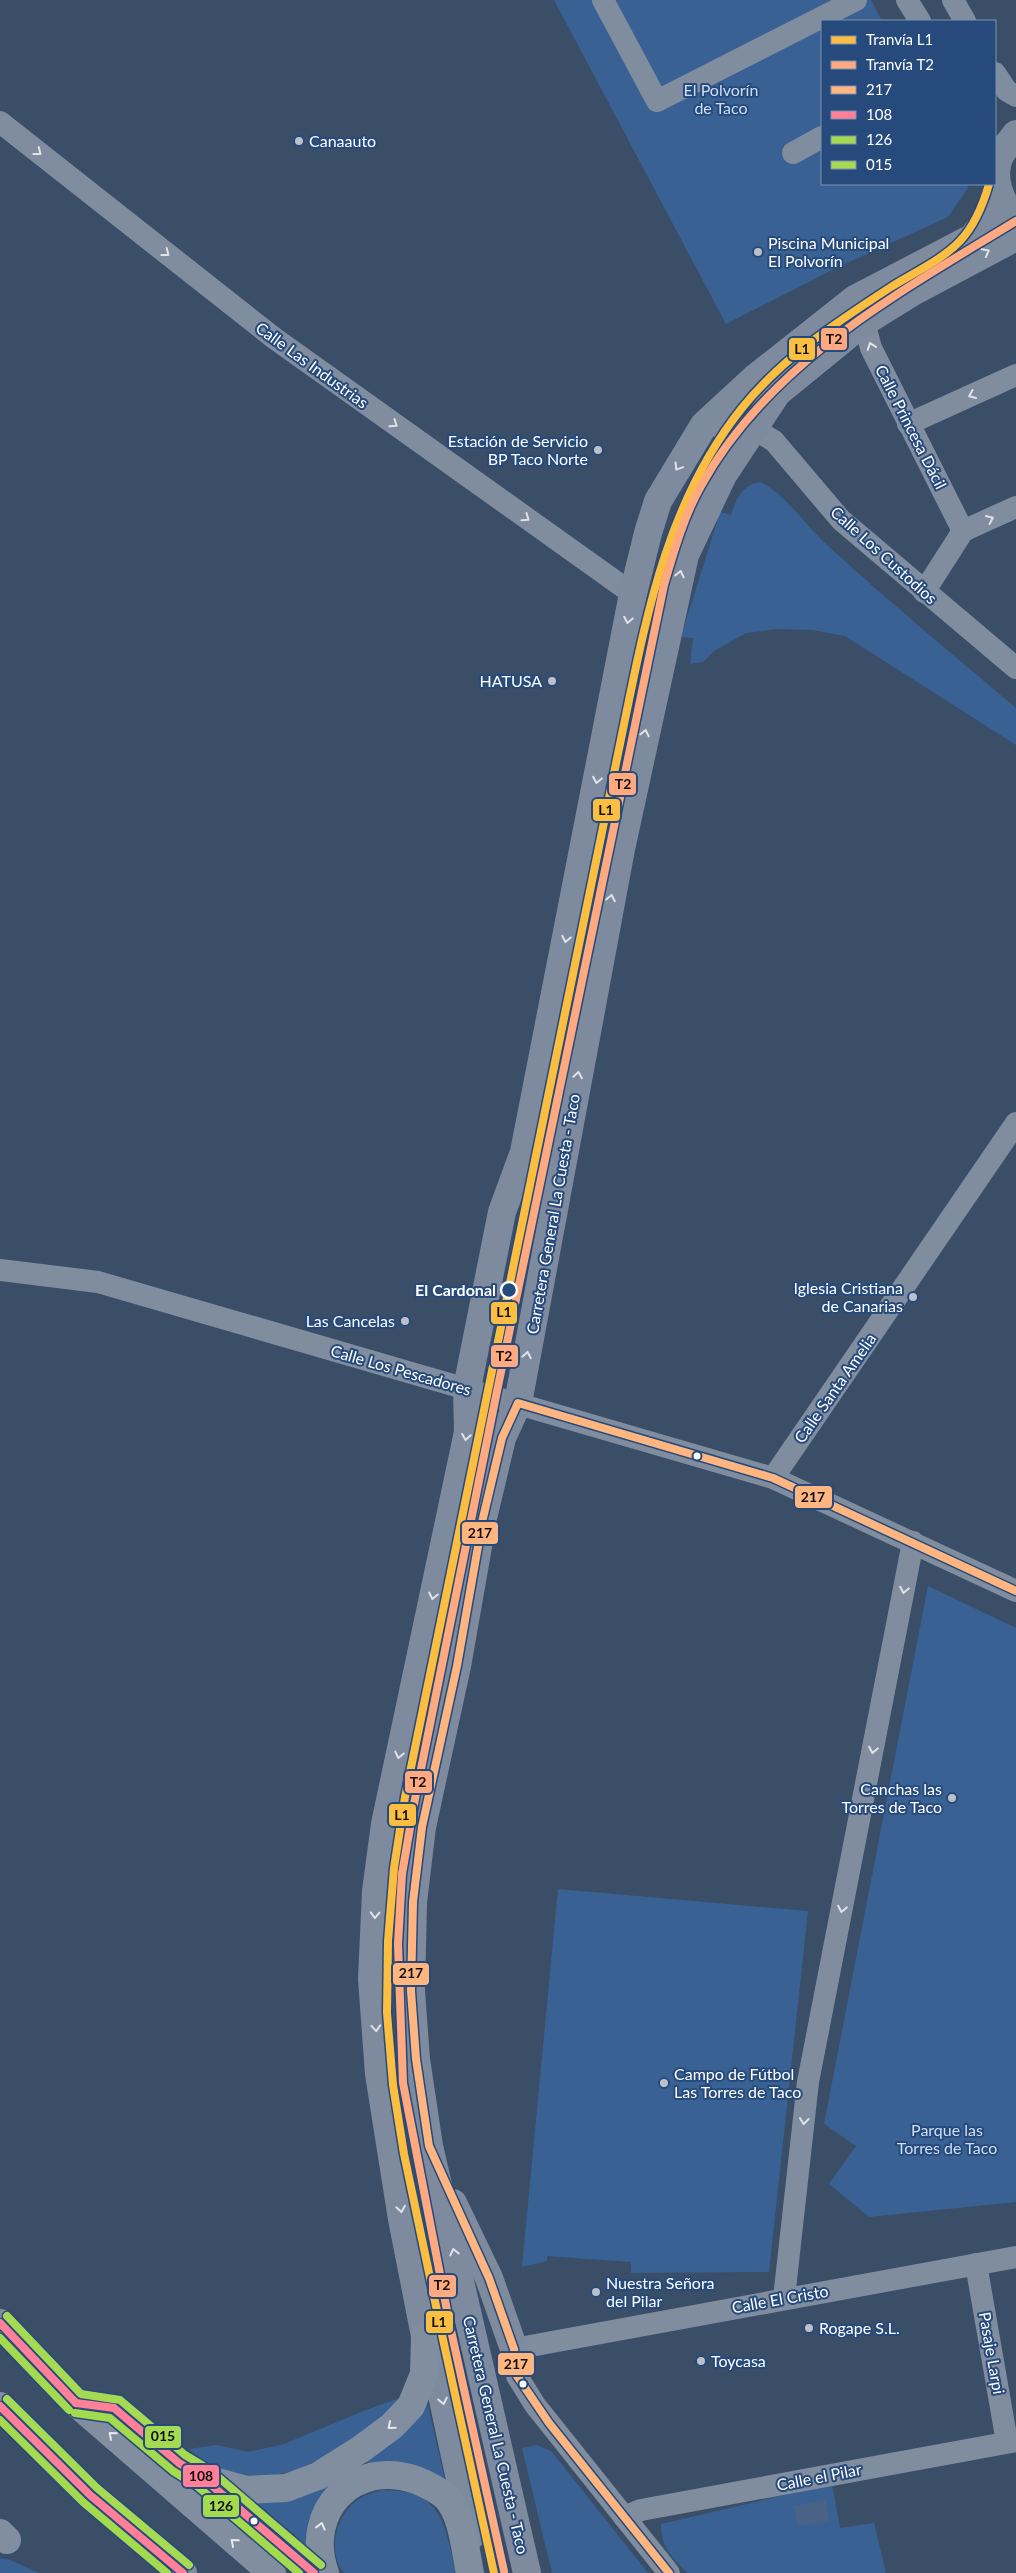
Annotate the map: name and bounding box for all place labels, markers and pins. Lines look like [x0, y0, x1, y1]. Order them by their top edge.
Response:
place label: Canaauto [309, 131, 376, 150]
marker: Canaauto [293, 135, 305, 147]
place label: Piscina Municipal El Polvorín [768, 233, 889, 270]
marker: Piscina Municipal El Polvorín [752, 246, 764, 258]
place label: Estación de Servicio BP Taco Norte [448, 431, 588, 468]
marker: Estación de Servicio BP Taco Norte [592, 444, 604, 456]
place label: HATUSA [480, 671, 542, 690]
marker: HATUSA [546, 675, 558, 687]
place label: Iglesia Cristiana de Canarias [794, 1278, 903, 1315]
place label: El Cardonal [415, 1280, 496, 1299]
marker: El Cardonal [500, 1281, 518, 1299]
marker: Iglesia Cristiana de Canarias [907, 1291, 919, 1303]
place label: Las Cancelas [306, 1311, 395, 1330]
marker: Las Cancelas [399, 1315, 411, 1327]
unlabelled marker [692, 1451, 702, 1461]
place label: Canchas las Torres de Taco [841, 1779, 942, 1816]
marker: Canchas las Torres de Taco [946, 1792, 958, 1804]
place label: Campo de Fútbol Las Torres de Taco [674, 2064, 801, 2101]
marker: Campo de Fútbol Las Torres de Taco [658, 2077, 670, 2089]
place label: Nuestra Señora del Pilar [606, 2273, 715, 2310]
marker: Nuestra Señora del Pilar [590, 2286, 602, 2298]
place label: Rogape S.L. [819, 2318, 900, 2337]
marker: Rogape S.L. [803, 2322, 815, 2334]
place label: Toycasa [711, 2351, 766, 2370]
marker: Toycasa [695, 2355, 707, 2367]
unlabelled marker [518, 2379, 528, 2389]
unlabelled marker [249, 2516, 259, 2526]

